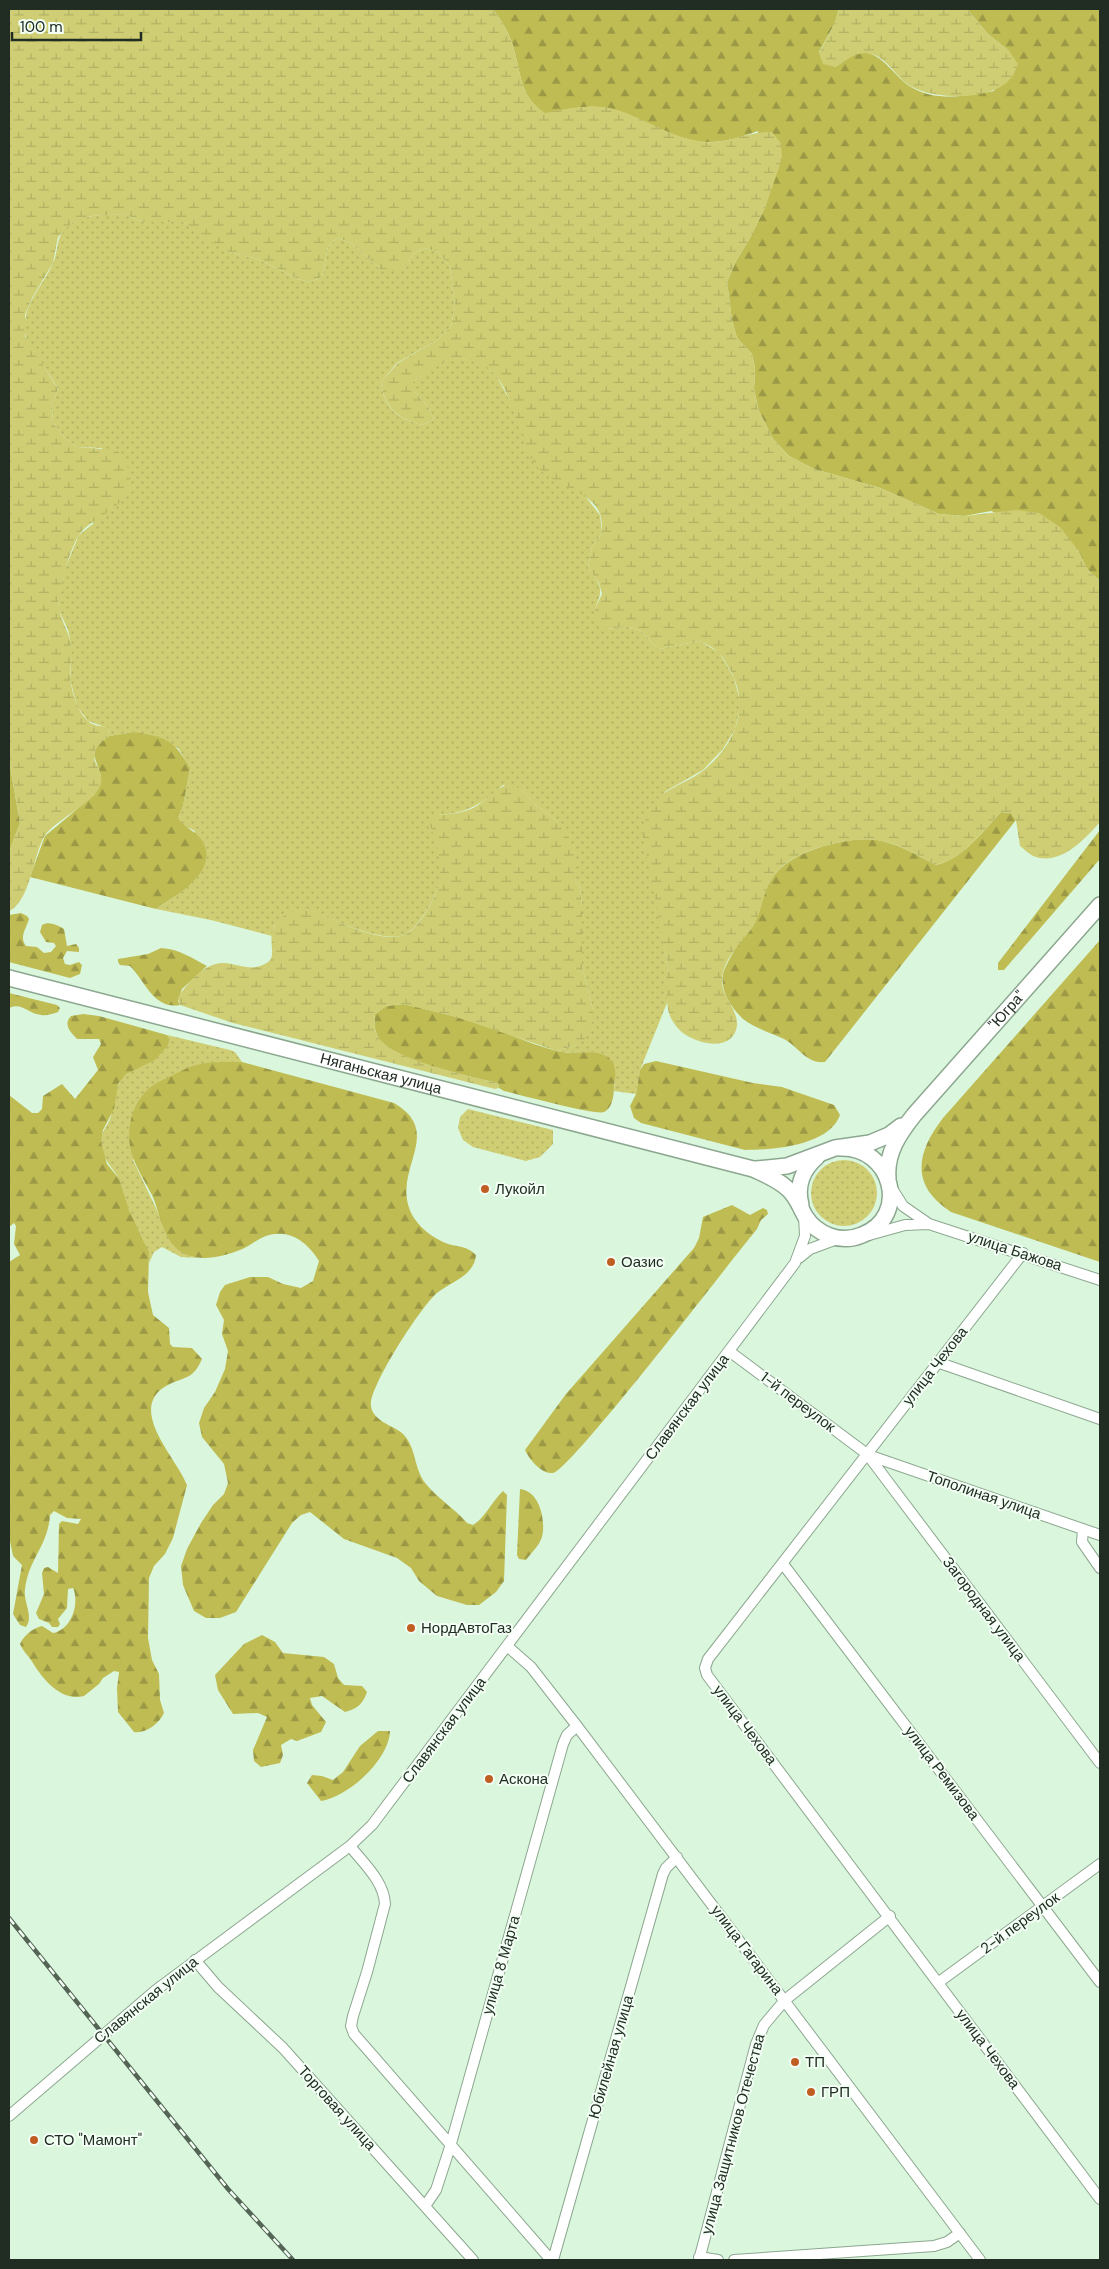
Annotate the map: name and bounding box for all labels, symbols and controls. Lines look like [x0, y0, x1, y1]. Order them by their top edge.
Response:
scale bar [12, 10, 141, 42]
text: 100 m [20, 17, 63, 37]
street label: "Югра" [984, 986, 1030, 1034]
street label: Няганьская улица [318, 1048, 444, 1099]
place label: Лукойл [495, 1179, 545, 1199]
marker: Лукойл [479, 1183, 491, 1195]
street label: улица Бажова [965, 1226, 1065, 1276]
place label: Оазис [621, 1252, 664, 1272]
marker: Оазис [605, 1256, 617, 1268]
street label: улица Чехова [898, 1322, 973, 1410]
street label: Славянская улица [640, 1349, 734, 1464]
street label: 1-й переулок [756, 1367, 840, 1437]
street label: Тополиная улица [924, 1466, 1044, 1524]
street label: Загородная улица [938, 1553, 1030, 1666]
place label: НордАвтоГаз [421, 1618, 512, 1638]
marker: НордАвтоГаз [405, 1622, 417, 1634]
street label: Славянская улица [397, 1672, 491, 1787]
street label: улица Чехова [708, 1681, 782, 1769]
street label: улица Ремизова [900, 1722, 984, 1825]
place label: Аскона [499, 1769, 549, 1789]
marker: Аскона [483, 1773, 495, 1785]
street label: 2-й переулок [976, 1887, 1064, 1958]
street label: улица Гагарина [707, 1901, 788, 2000]
street label: улица 8 Марта [477, 1912, 525, 2017]
street label: Славянская улица [90, 1951, 203, 2048]
street label: Юбилейная улица [584, 1992, 638, 2121]
street label: улица Чехова [951, 2005, 1025, 2093]
street label: улица Защитников Отечества [697, 2031, 770, 2236]
place label: ТП [805, 2052, 825, 2072]
marker: ТП [789, 2056, 801, 2068]
street label: Торговая улица [294, 2061, 381, 2155]
place label: ГРП [821, 2082, 850, 2102]
marker: ГРП [805, 2086, 817, 2098]
place label: СТО "Мамонт" [44, 2130, 142, 2150]
marker: СТО "Мамонт" [28, 2134, 40, 2146]

